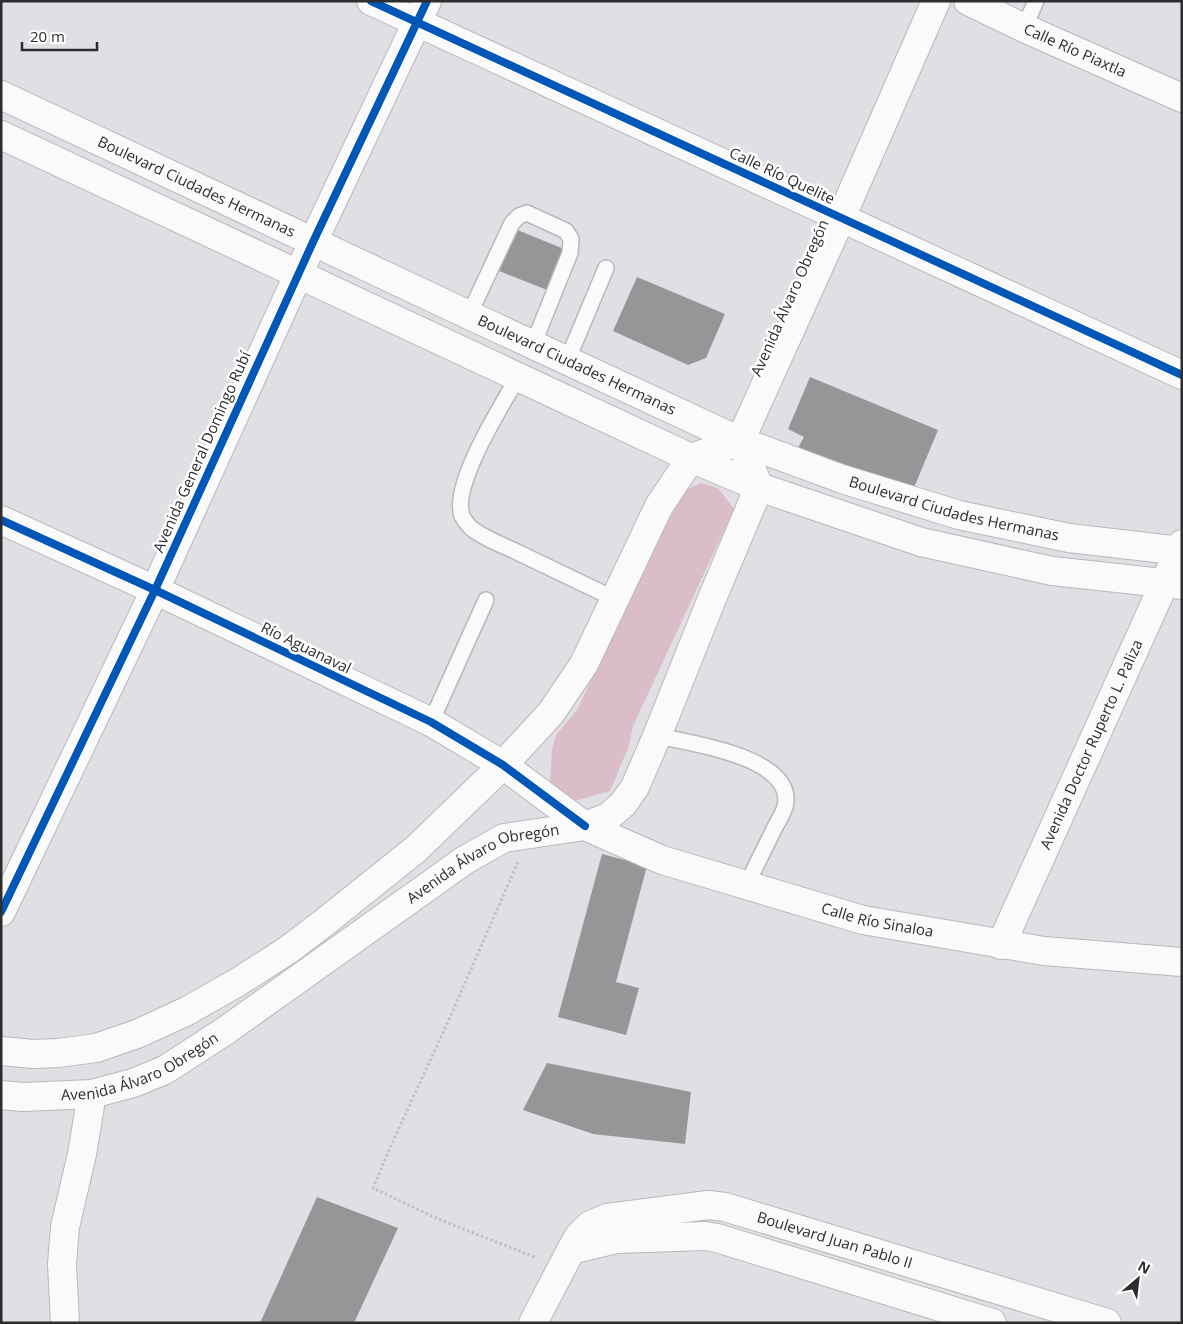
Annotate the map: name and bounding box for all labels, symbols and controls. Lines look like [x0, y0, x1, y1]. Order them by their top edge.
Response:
street label: Calle Río Piaxtla [1021, 18, 1130, 81]
scale bar [22, 20, 98, 52]
text: 20 m [30, 26, 65, 46]
street label: Boulevard Ciudades Hermanas [95, 131, 299, 241]
street label: Calle Río Quelite [726, 142, 838, 208]
street label: Avenida Álvaro Obregón [745, 216, 833, 379]
street label: Boulevard Ciudades Hermanas [475, 310, 680, 419]
street label: Avenida General Domingo Rubí [148, 347, 255, 555]
street label: Boulevard Ciudades Hermanas [847, 471, 1061, 545]
street label: Río Aguanaval [258, 617, 355, 678]
street label: Avenida Doctor Ruperto L. Paliza [1035, 636, 1147, 852]
street label: Avenida Álvaro Obregón [402, 819, 561, 908]
street label: Calle Río Sinaloa [819, 897, 935, 941]
street label: Avenida Álvaro Obregón [60, 1027, 222, 1104]
street label: Boulevard Juan Pablo II [755, 1206, 915, 1272]
north arrow [1113, 1254, 1163, 1304]
text: N [1135, 1256, 1154, 1278]

